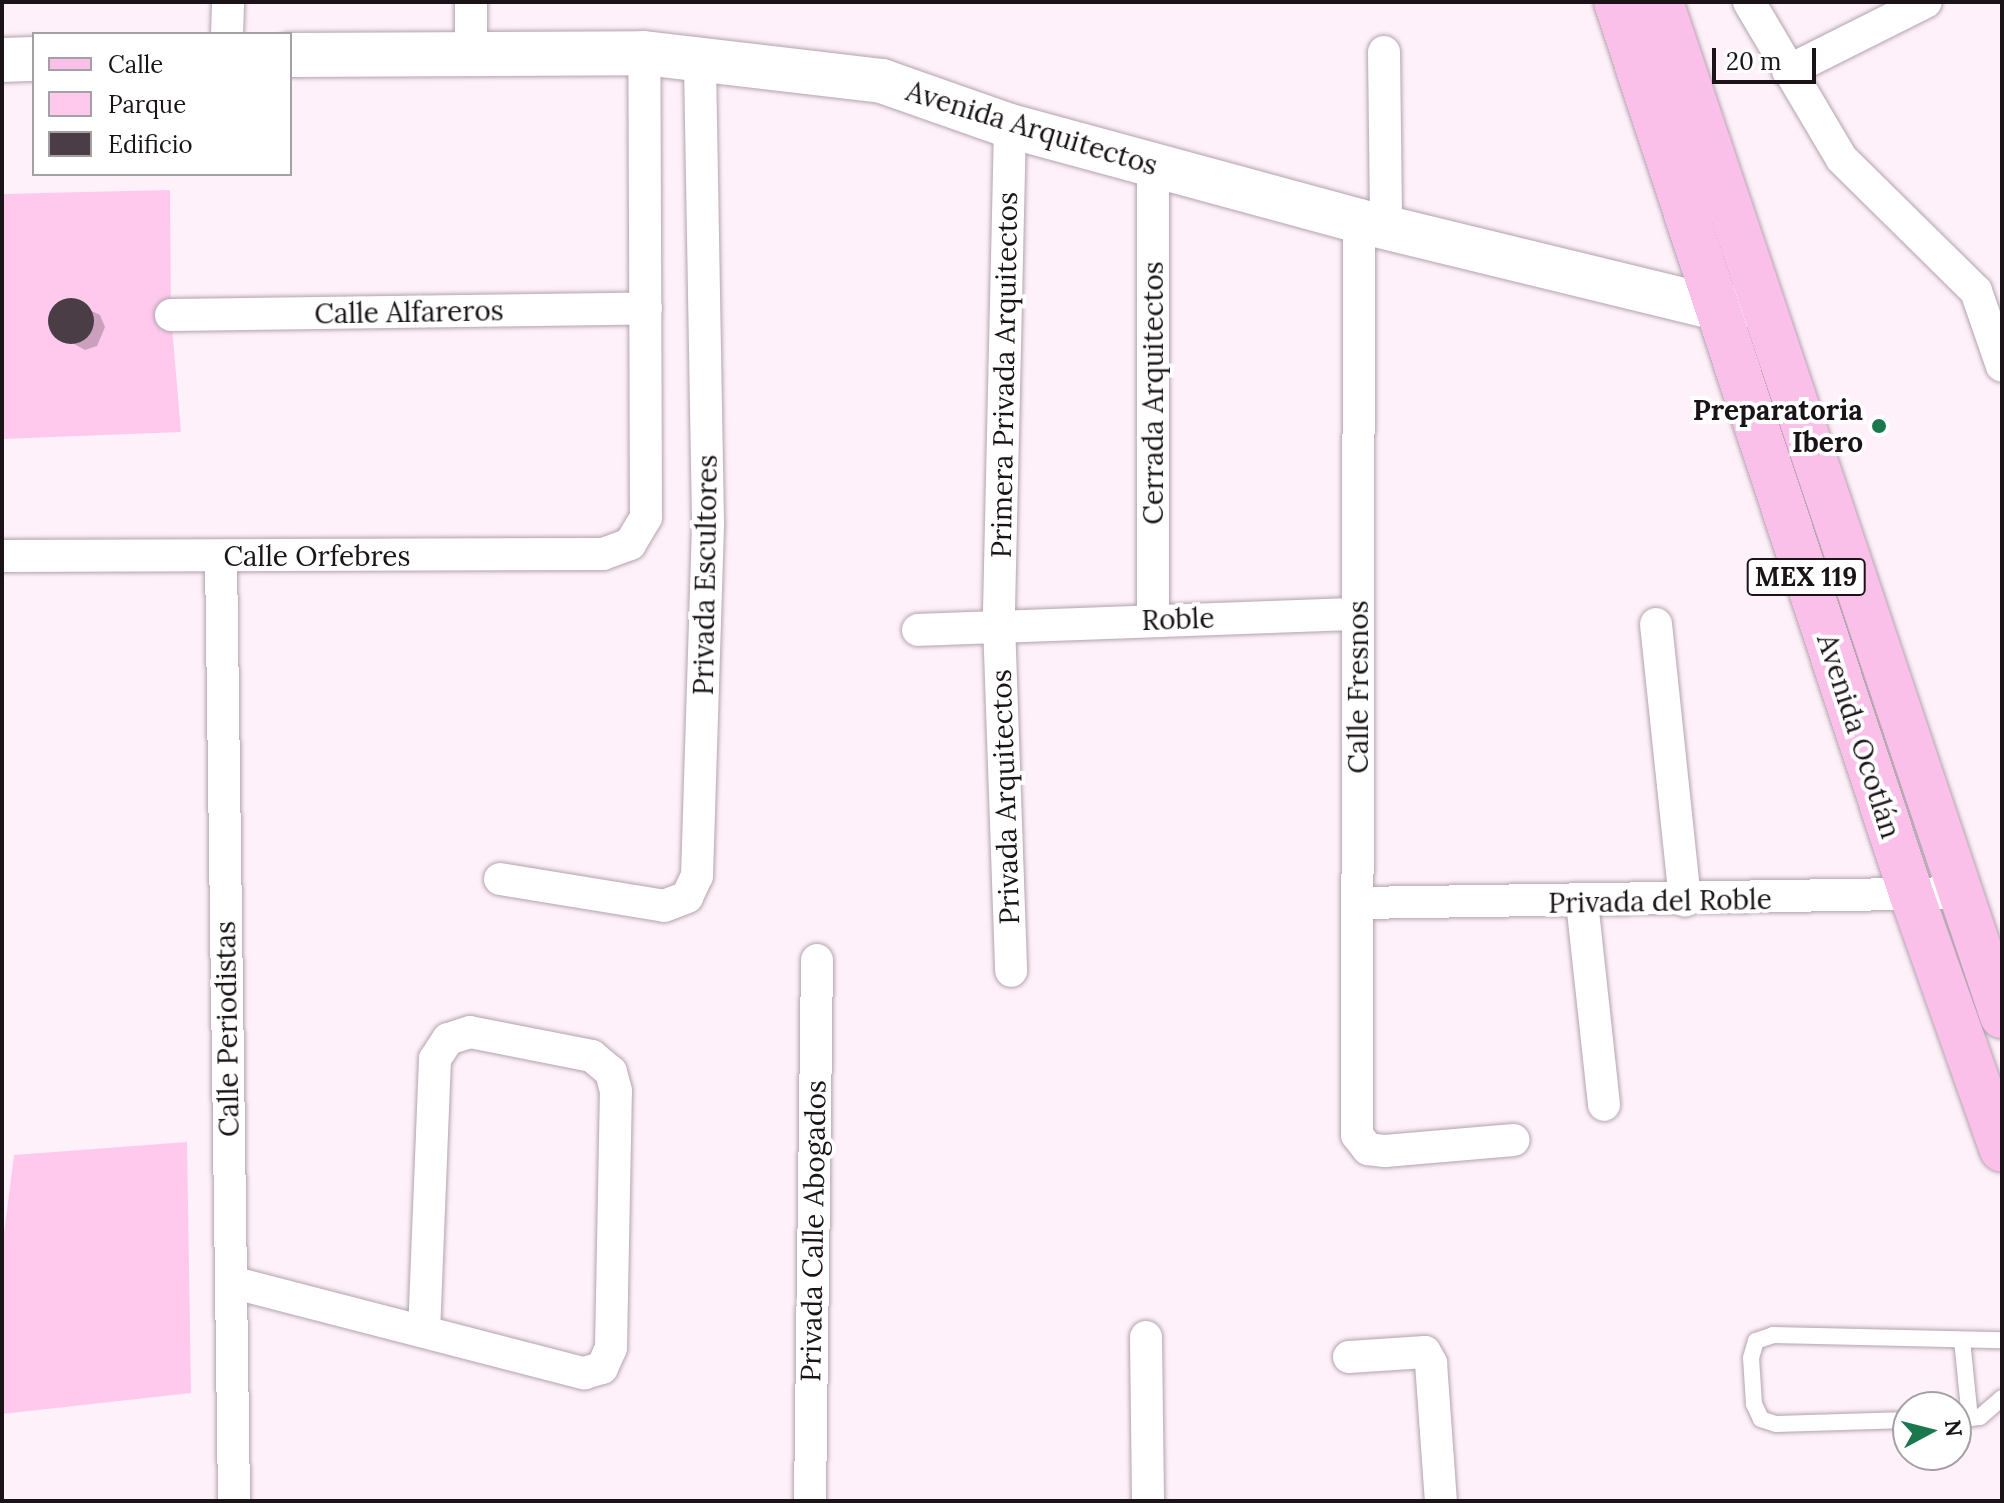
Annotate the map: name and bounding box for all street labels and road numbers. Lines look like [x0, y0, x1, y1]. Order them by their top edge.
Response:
street label: Avenida Arquitectos [902, 74, 1162, 182]
street label: Primera Privada Arquitectos [984, 192, 1024, 558]
street label: Cerrada Arquitectos [1136, 261, 1170, 525]
street label: Calle Alfareros [314, 294, 504, 330]
street label: Privada Escultores [686, 454, 724, 696]
street label: Calle Orfebres [223, 539, 411, 573]
road number: MEX 119 [1746, 555, 1866, 599]
street label: Calle Fresnos [1341, 600, 1375, 774]
street label: Roble [1141, 601, 1215, 637]
street label: Avenida Ocotlán [1810, 630, 1908, 842]
street label: Privada Arquitectos [984, 669, 1026, 925]
street label: Privada del Roble [1548, 882, 1772, 920]
street label: Calle Periodistas [208, 921, 246, 1137]
street label: Privada Calle Abogados [794, 1080, 832, 1382]

